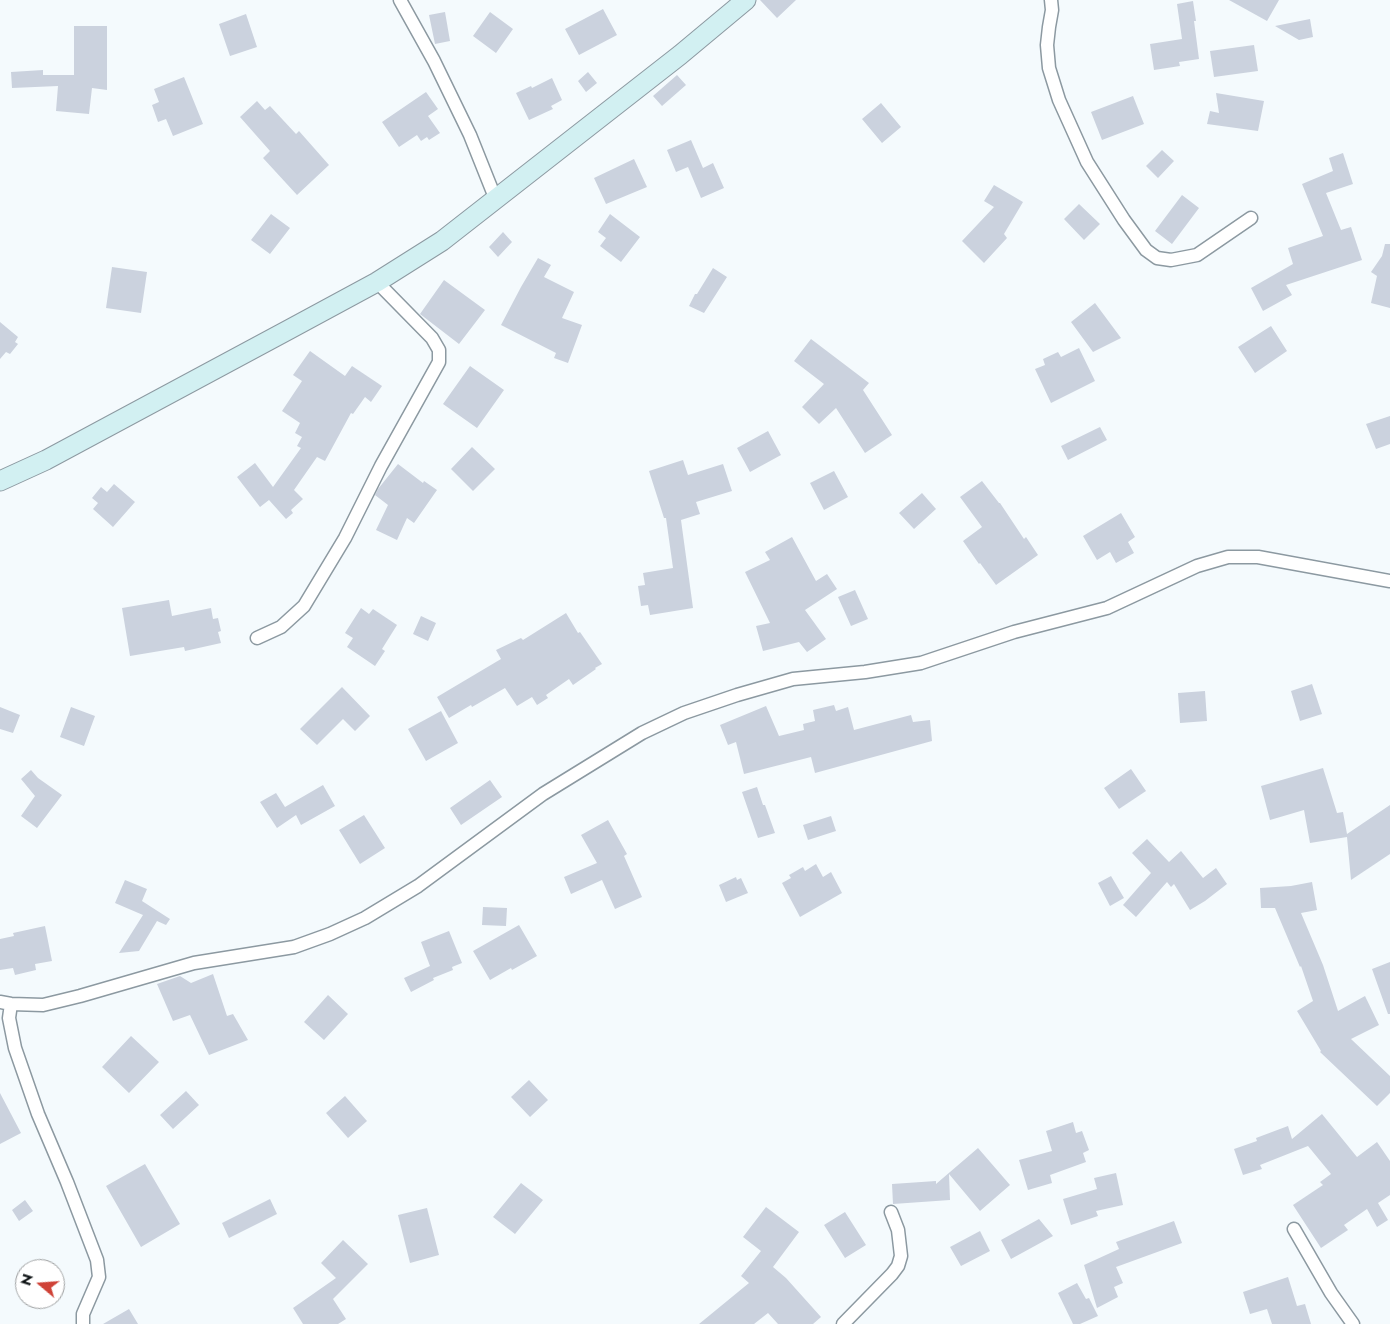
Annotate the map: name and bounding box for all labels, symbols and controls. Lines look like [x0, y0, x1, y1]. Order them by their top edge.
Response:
north arrow [15, 1259, 65, 1309]
text: N [15, 1271, 38, 1288]

